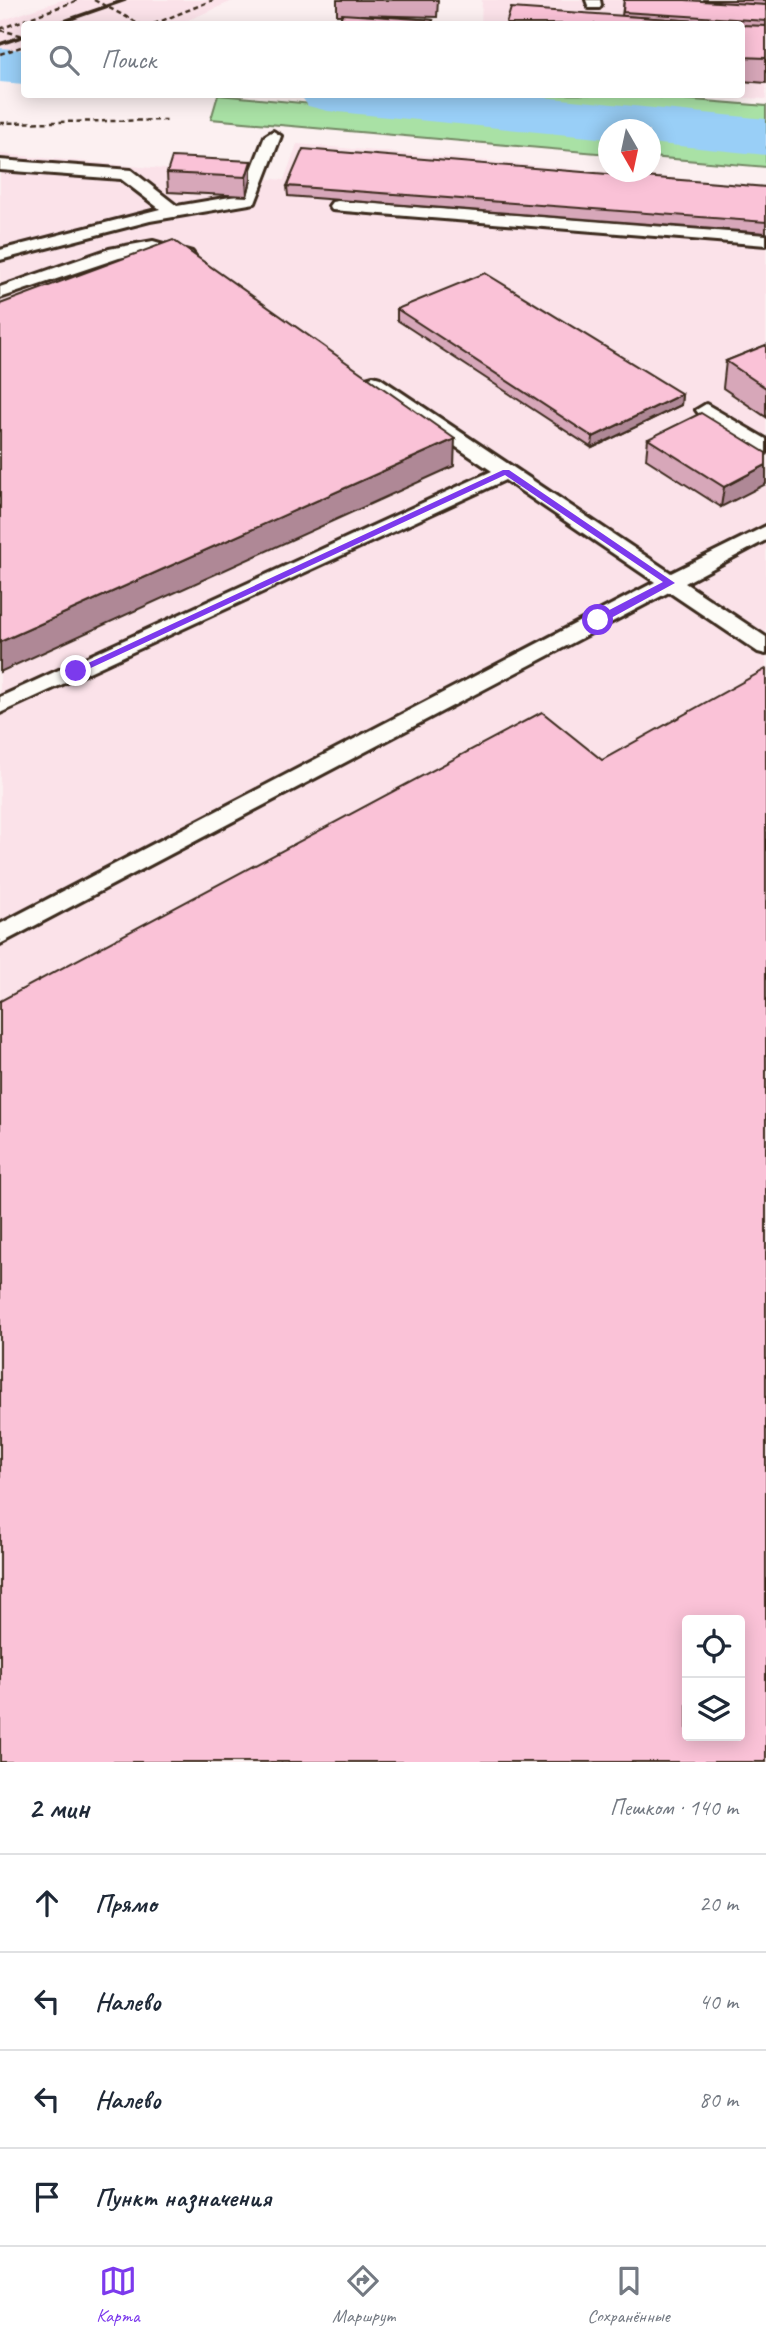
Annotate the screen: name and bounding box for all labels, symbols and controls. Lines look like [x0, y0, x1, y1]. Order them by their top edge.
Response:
search box [21, 21, 745, 98]
icon: search [45, 41, 83, 79]
text: Поиск [101, 43, 156, 76]
north arrow [598, 119, 661, 182]
route start [582, 604, 613, 635]
route end [60, 655, 91, 686]
map controls [682, 1615, 745, 1741]
button: locate [682, 1615, 745, 1678]
button: layers [682, 1678, 745, 1741]
text: 2 мин [28, 1789, 89, 1827]
text: Пешком · 140 m [610, 1793, 738, 1822]
icon: ahead [28, 1884, 66, 1922]
text: Прямо [95, 1887, 157, 1920]
text: 20 m [699, 1889, 738, 1918]
icon: left [28, 1982, 66, 2020]
text: Налево [95, 1985, 161, 2018]
text: 40 m [699, 1987, 738, 2016]
icon: left [28, 2080, 66, 2118]
text: Налево [95, 2083, 161, 2116]
text: 80 m [699, 2085, 738, 2114]
icon: arrive [28, 2178, 66, 2216]
text: Пункт назначения [95, 2181, 271, 2214]
tab: Карта [96, 2262, 140, 2328]
tab: Маршрут [332, 2262, 395, 2328]
tab: Сохранённые [587, 2262, 670, 2328]

